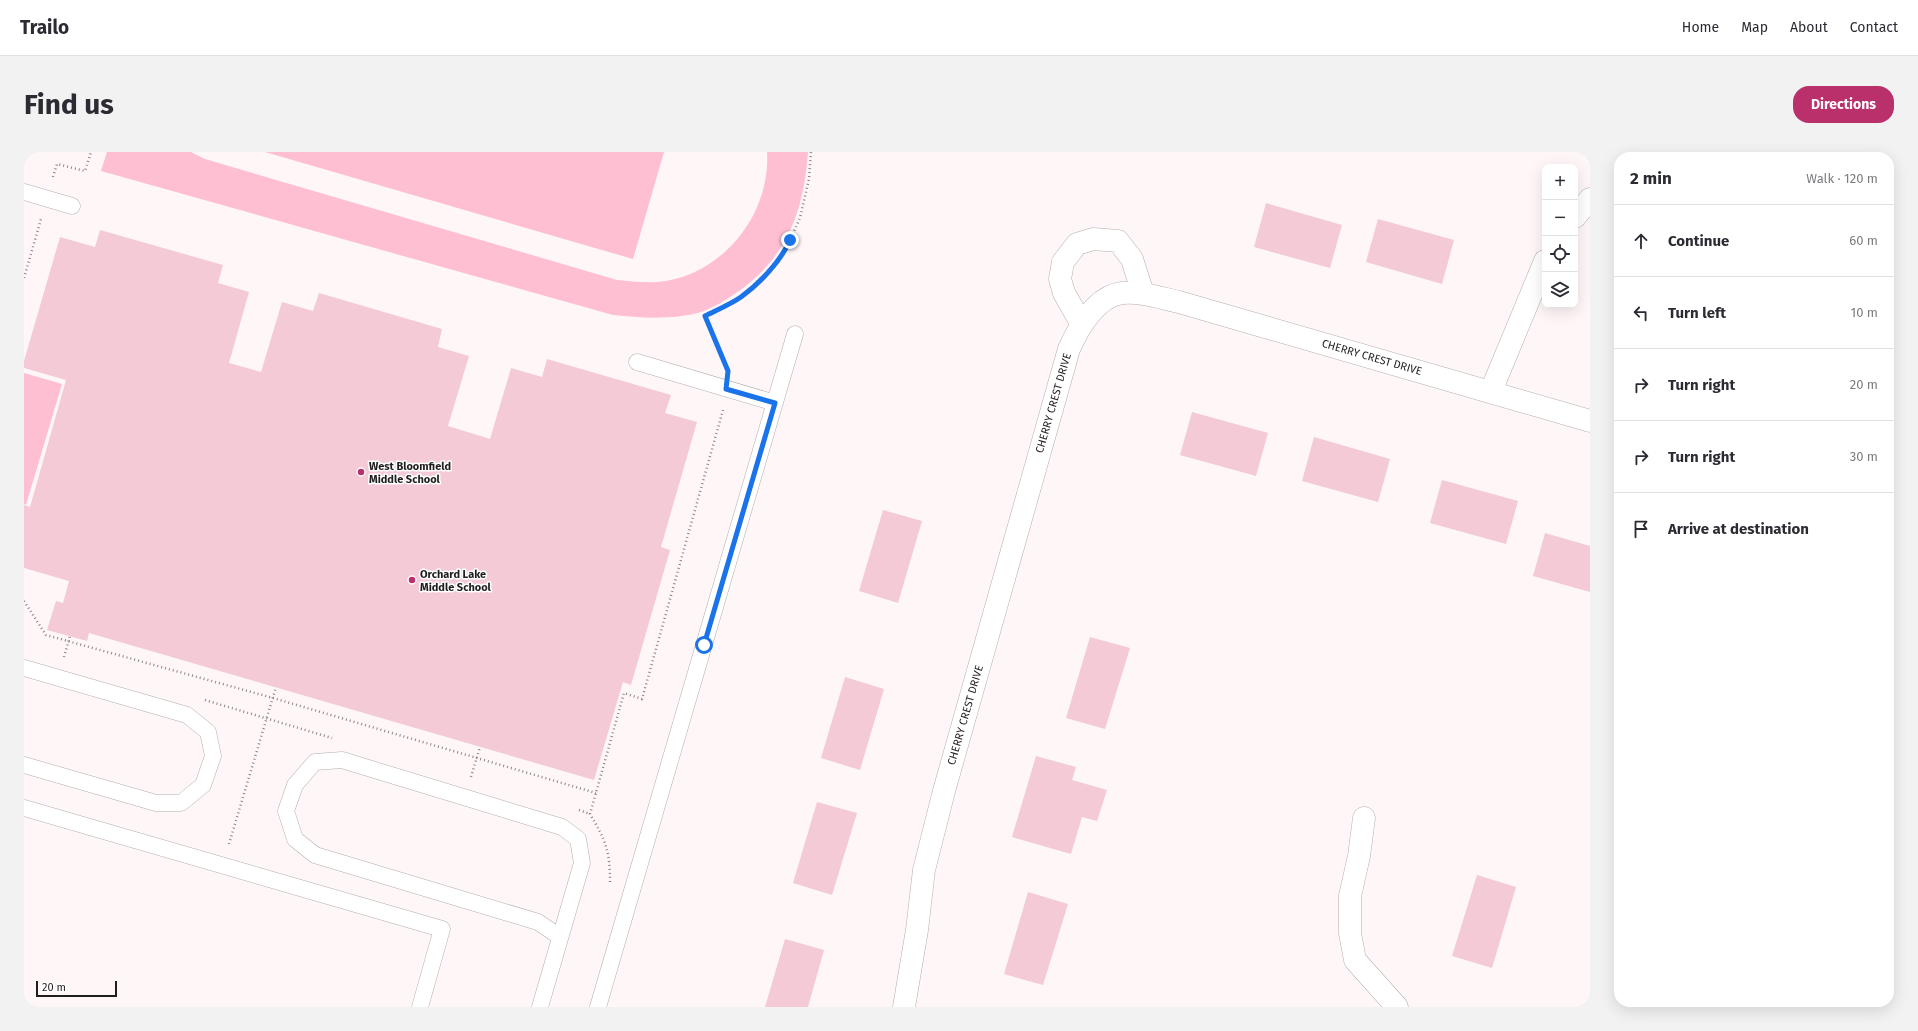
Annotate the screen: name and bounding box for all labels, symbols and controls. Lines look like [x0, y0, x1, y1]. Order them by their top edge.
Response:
text: Trailo [20, 16, 69, 39]
text: Home [1682, 19, 1719, 36]
text: Map [1741, 19, 1768, 36]
text: About [1790, 19, 1828, 36]
text: Contact [1850, 19, 1898, 36]
button: Directions [1793, 86, 1894, 123]
text: Find us [24, 88, 114, 121]
map controls [1542, 164, 1578, 308]
button: + [1542, 164, 1578, 200]
text: 2 min [1630, 168, 1672, 189]
text: Walk · 120 m [1806, 171, 1878, 186]
button: − [1542, 200, 1578, 236]
icon: ahead [1630, 230, 1652, 252]
route end [781, 231, 799, 249]
text: Continue [1668, 232, 1729, 250]
text: 60 m [1849, 233, 1878, 248]
button: locate [1542, 236, 1578, 272]
button: layers [1542, 272, 1578, 308]
icon: left [1630, 302, 1652, 324]
text: Turn left [1668, 304, 1726, 322]
text: 10 m [1851, 305, 1878, 320]
street label: CHERRY CREST DRIVE [1320, 337, 1423, 378]
street label: CHERRY CREST DRIVE [1033, 352, 1074, 455]
icon: right [1630, 374, 1652, 396]
text: Turn right [1668, 376, 1735, 394]
text: 20 m [1850, 377, 1878, 392]
icon: right [1630, 446, 1652, 468]
text: Turn right [1668, 448, 1735, 466]
text: 30 m [1850, 449, 1878, 464]
place label: West Bloomfield Middle School [369, 460, 451, 486]
marker: West Bloomfield Middle School [356, 467, 366, 477]
icon: arrive [1630, 518, 1652, 540]
text: Arrive at destination [1668, 520, 1809, 538]
place label: Orchard Lake Middle School [420, 568, 492, 594]
marker: Orchard Lake Middle School [407, 575, 417, 585]
route start [695, 636, 713, 654]
street label: CHERRY CREST DRIVE [945, 664, 986, 767]
scale bar [36, 979, 117, 998]
text: 20 m [42, 981, 66, 994]

